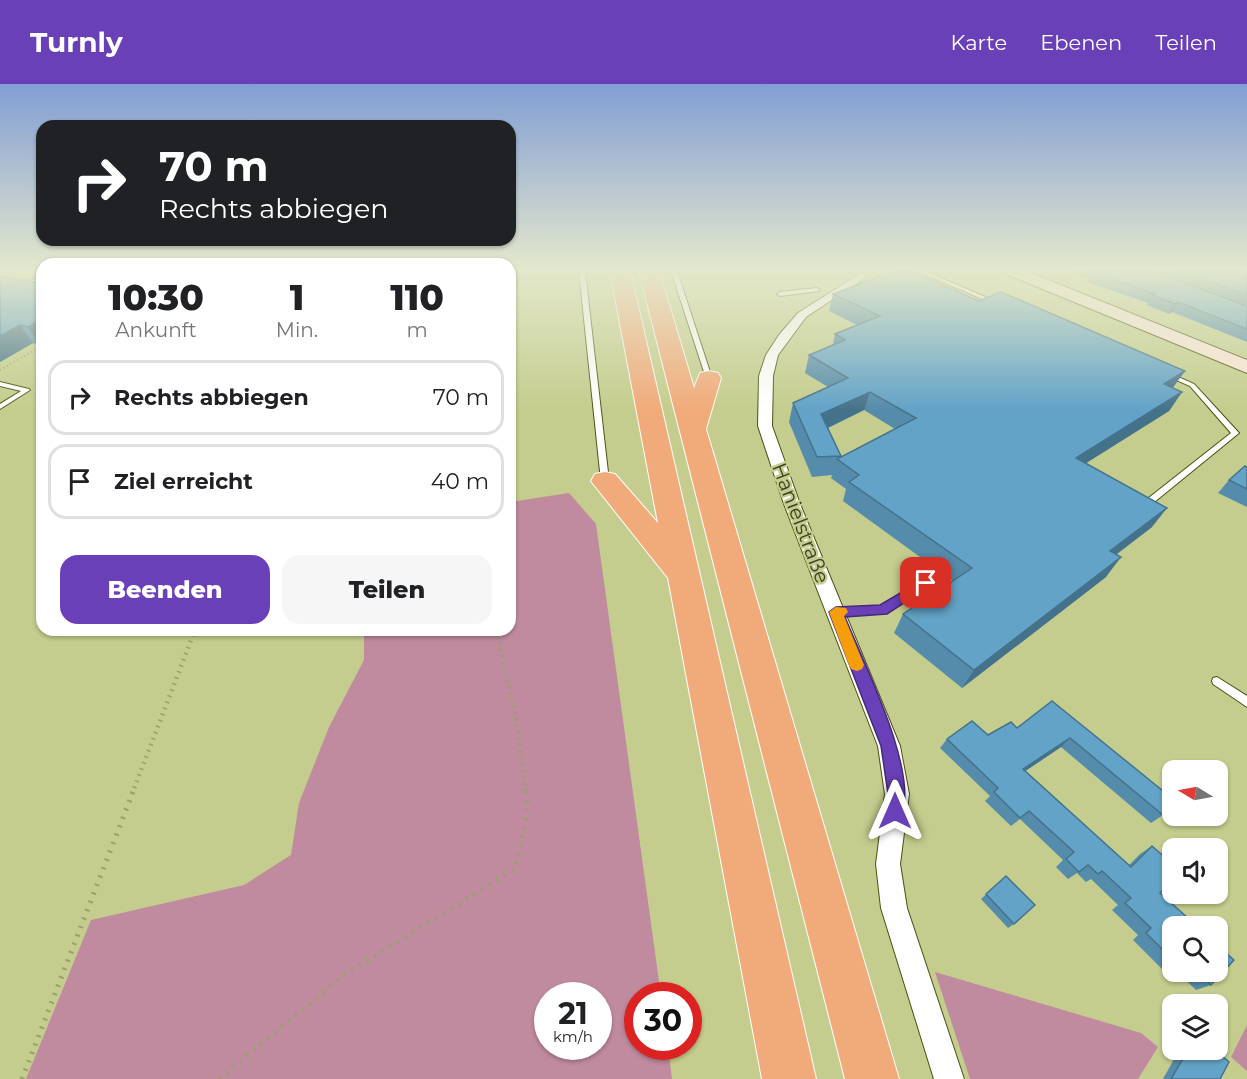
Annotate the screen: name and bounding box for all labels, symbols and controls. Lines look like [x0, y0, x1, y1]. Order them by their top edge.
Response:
text: Turnly [30, 25, 123, 59]
text: Karte [951, 30, 1007, 55]
text: Ebenen [1040, 30, 1122, 55]
text: Teilen [1155, 30, 1217, 55]
text: 70 m [159, 140, 269, 192]
icon: right [60, 144, 138, 222]
text: Rechts abbiegen [159, 192, 388, 225]
text: 10:30 [108, 275, 204, 319]
text: 1 [290, 275, 304, 319]
text: 110 [390, 275, 444, 319]
text: Ankunft [115, 318, 197, 342]
text: Min. [276, 318, 318, 342]
text: m [406, 318, 428, 342]
icon: right [63, 381, 96, 414]
text: Rechts abbiegen [114, 384, 309, 411]
text: 70 m [433, 384, 489, 411]
street label: Hanielstraße [767, 460, 835, 586]
icon: arrive [63, 465, 96, 498]
text: Ziel erreicht [114, 468, 253, 495]
text: 40 m [431, 468, 489, 495]
button: Beenden [60, 555, 270, 624]
button: Teilen [282, 555, 492, 624]
pin [900, 557, 951, 608]
icon: arrive [909, 566, 942, 599]
north arrow [1162, 760, 1228, 826]
map controls [1162, 760, 1228, 1060]
position arrow [863, 779, 927, 843]
button: sound [1162, 838, 1228, 904]
button: search [1162, 916, 1228, 982]
speed limit sign: 30 [624, 982, 702, 1060]
button: layers [1162, 994, 1228, 1060]
text: 21 [558, 995, 588, 1032]
text: km/h [553, 1027, 593, 1046]

